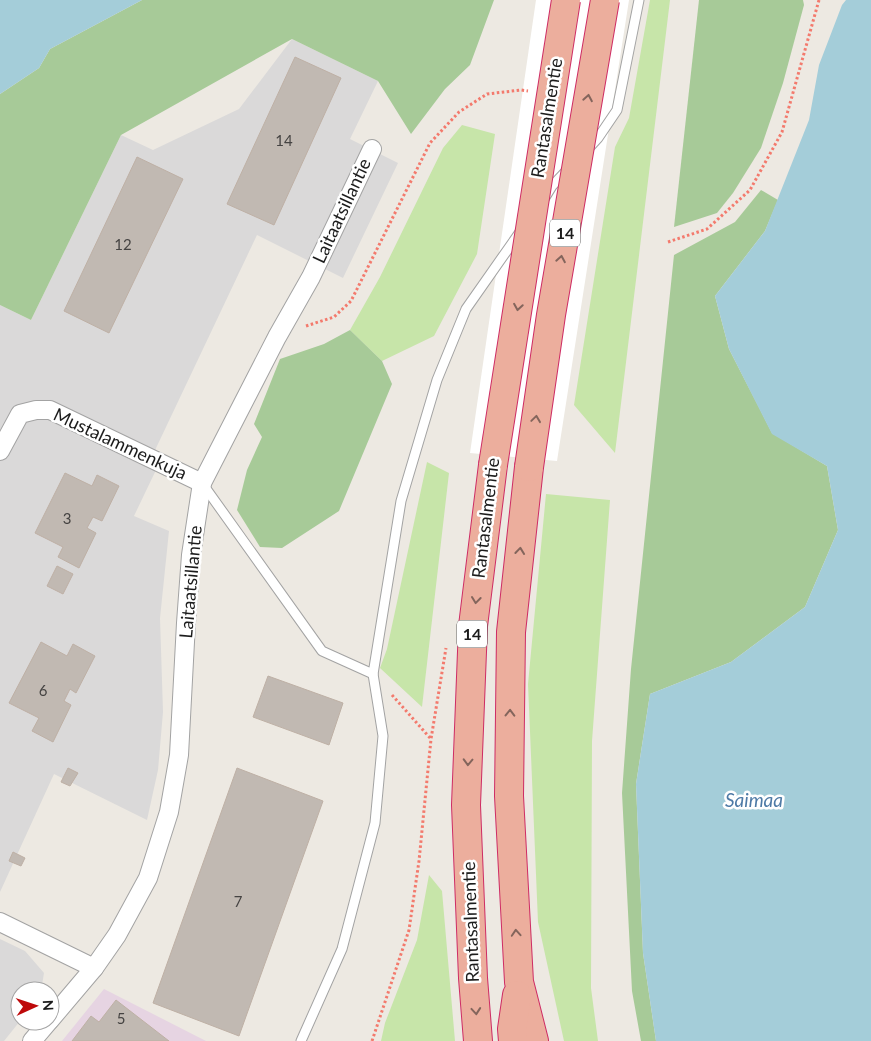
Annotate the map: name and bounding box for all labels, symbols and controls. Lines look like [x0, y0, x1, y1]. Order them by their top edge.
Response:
street label: Rantasalmentie [526, 56, 566, 179]
one-way arrow [583, 94, 593, 103]
house number: 14 [275, 131, 293, 149]
street label: Laitaatsillantie [307, 155, 375, 267]
road number: 14 [550, 220, 580, 247]
house number: 12 [114, 235, 132, 253]
one-way arrow [555, 254, 565, 263]
one-way arrow [513, 303, 523, 312]
street label: Mustalammenkuja [50, 403, 191, 484]
one-way arrow [530, 415, 541, 423]
street label: Rantasalmentie [467, 456, 503, 579]
house number: 3 [63, 509, 71, 527]
street label: Laitaatsillantie [174, 525, 206, 639]
one-way arrow [514, 546, 525, 554]
one-way arrow [471, 596, 482, 604]
road number: 14 [457, 620, 487, 648]
house number: 6 [39, 681, 48, 699]
one-way arrow [505, 708, 515, 716]
one-way arrow [462, 758, 473, 766]
water label: Saimaa [725, 788, 783, 811]
street label: Rantasalmentie [457, 861, 483, 983]
house number: 7 [234, 892, 243, 910]
one-way arrow [510, 929, 521, 937]
north arrow [10, 981, 60, 1031]
text: N [40, 999, 57, 1011]
one-way arrow [470, 1007, 481, 1015]
house number: 5 [117, 1009, 125, 1027]

